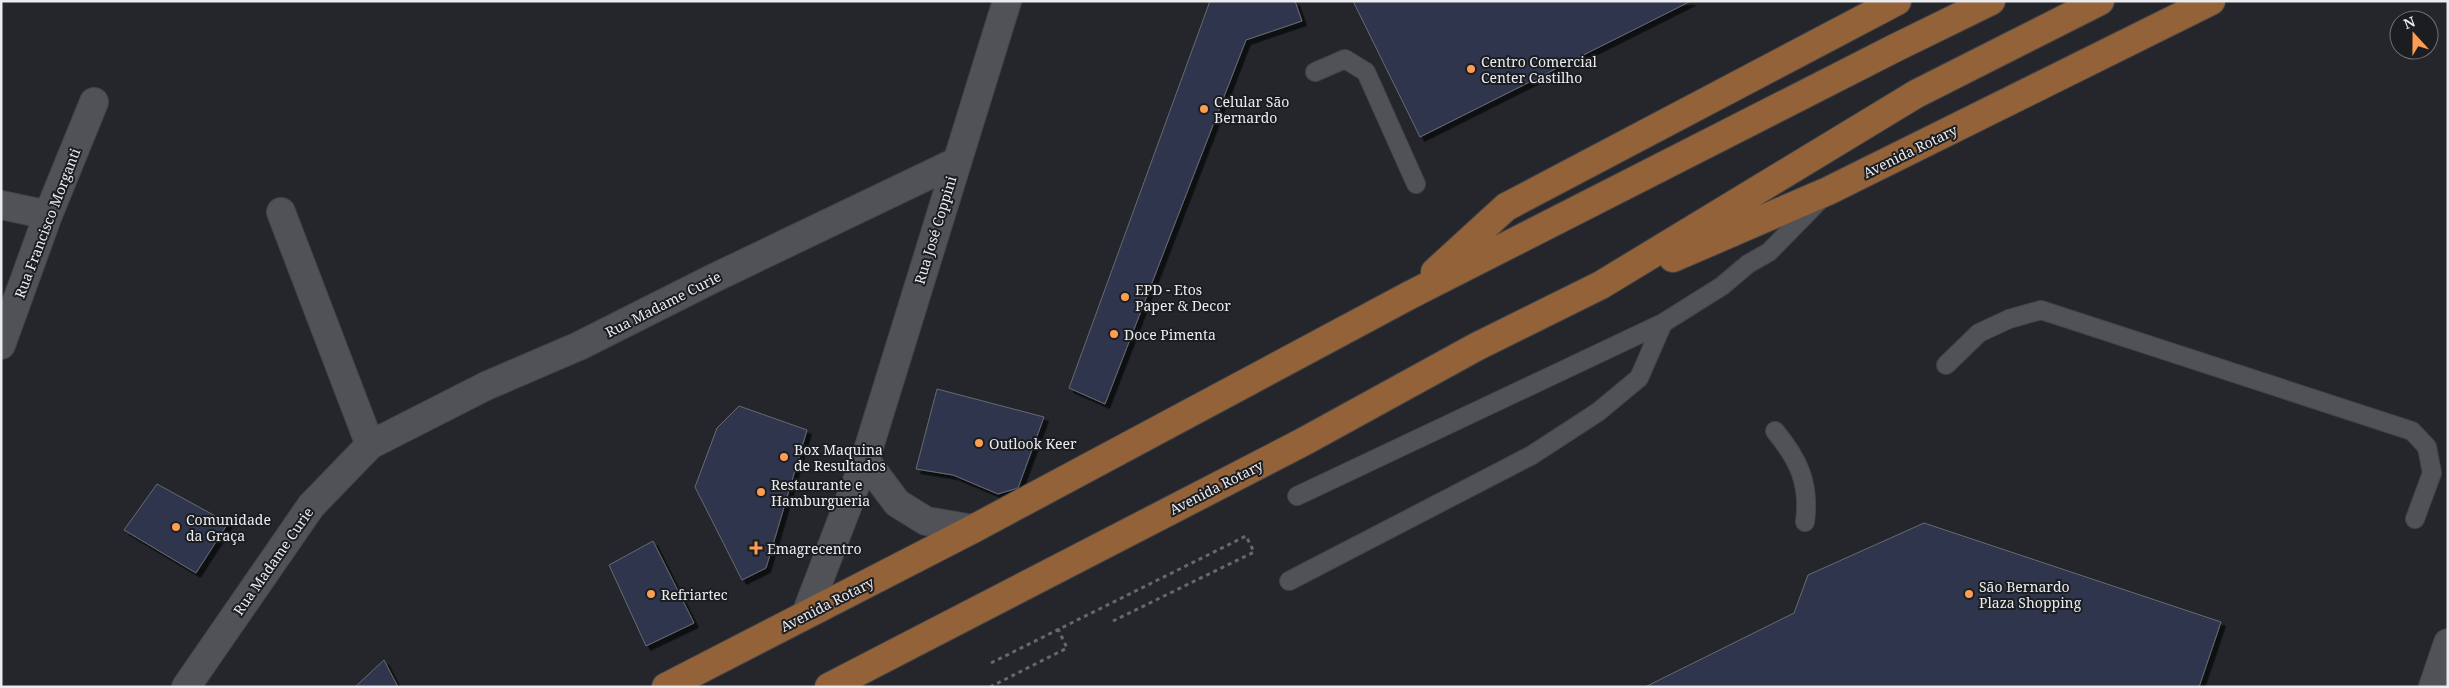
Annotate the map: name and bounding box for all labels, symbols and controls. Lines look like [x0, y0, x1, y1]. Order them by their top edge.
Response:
north arrow [2389, 10, 2439, 60]
text: N [2401, 12, 2418, 33]
place label: Centro Comercial Center Castilho [1481, 52, 1598, 87]
marker: Centro Comercial Center Castilho [1465, 63, 1477, 75]
place label: Celular São Bernardo [1214, 92, 1289, 127]
marker: Celular São Bernardo [1198, 103, 1210, 115]
street label: Avenida Rotary [1860, 120, 1960, 182]
street label: Rua Francisco Morganti [10, 145, 85, 301]
street label: Rua José Coppini [910, 173, 961, 286]
street label: Rua Madame Curie [602, 267, 724, 341]
place label: EPD - Etos Paper & Decor [1135, 280, 1231, 315]
marker: EPD - Etos Paper & Decor [1119, 291, 1131, 303]
place label: Doce Pimenta [1124, 325, 1216, 344]
marker: Doce Pimenta [1108, 328, 1120, 340]
place label: Outlook Keer [989, 434, 1077, 453]
marker: Outlook Keer [973, 437, 985, 449]
place label: Box Maquina de Resultados [794, 440, 886, 475]
marker: Box Maquina de Resultados [778, 451, 790, 463]
street label: Avenida Rotary [1166, 455, 1266, 519]
place label: Restaurante e Hamburgueria [771, 475, 870, 510]
marker: Restaurante e Hamburgueria [755, 486, 767, 498]
street label: Rua Madame Curie [229, 503, 317, 619]
place label: Comunidade da Graça [186, 510, 271, 545]
marker: Comunidade da Graça [170, 521, 182, 533]
place label: Emagrecentro [767, 539, 861, 558]
marker: Emagrecentro [749, 541, 763, 555]
street label: Avenida Rotary [777, 572, 877, 636]
place label: São Bernardo Plaza Shopping [1979, 577, 2082, 612]
place label: Refriartec [661, 585, 728, 604]
marker: Refriartec [645, 588, 657, 600]
marker: São Bernardo Plaza Shopping [1963, 588, 1975, 600]

